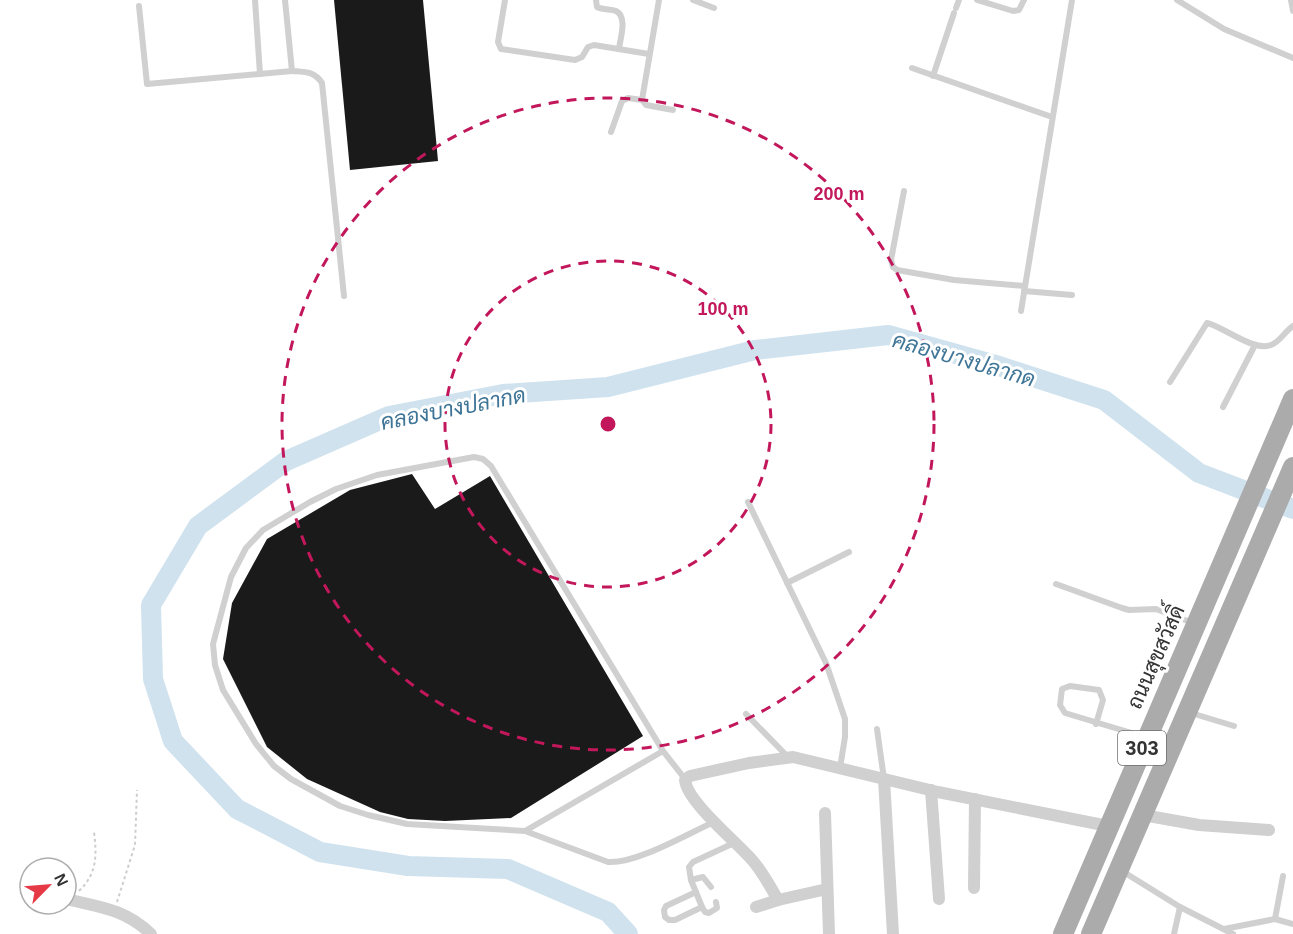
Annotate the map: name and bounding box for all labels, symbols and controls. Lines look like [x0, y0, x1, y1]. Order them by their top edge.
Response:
text: 200 m [813, 184, 865, 204]
text: 100 m [697, 299, 749, 319]
water label: คลองบางปลากด [890, 327, 1038, 392]
water label: คลองบางปลากด [378, 382, 528, 435]
centre of rings [598, 414, 618, 434]
street label: ถนนสุขสวัสดิ์ [1115, 598, 1191, 713]
road number: 303 [1118, 731, 1166, 765]
north arrow [18, 856, 78, 916]
text: N [51, 871, 71, 889]

